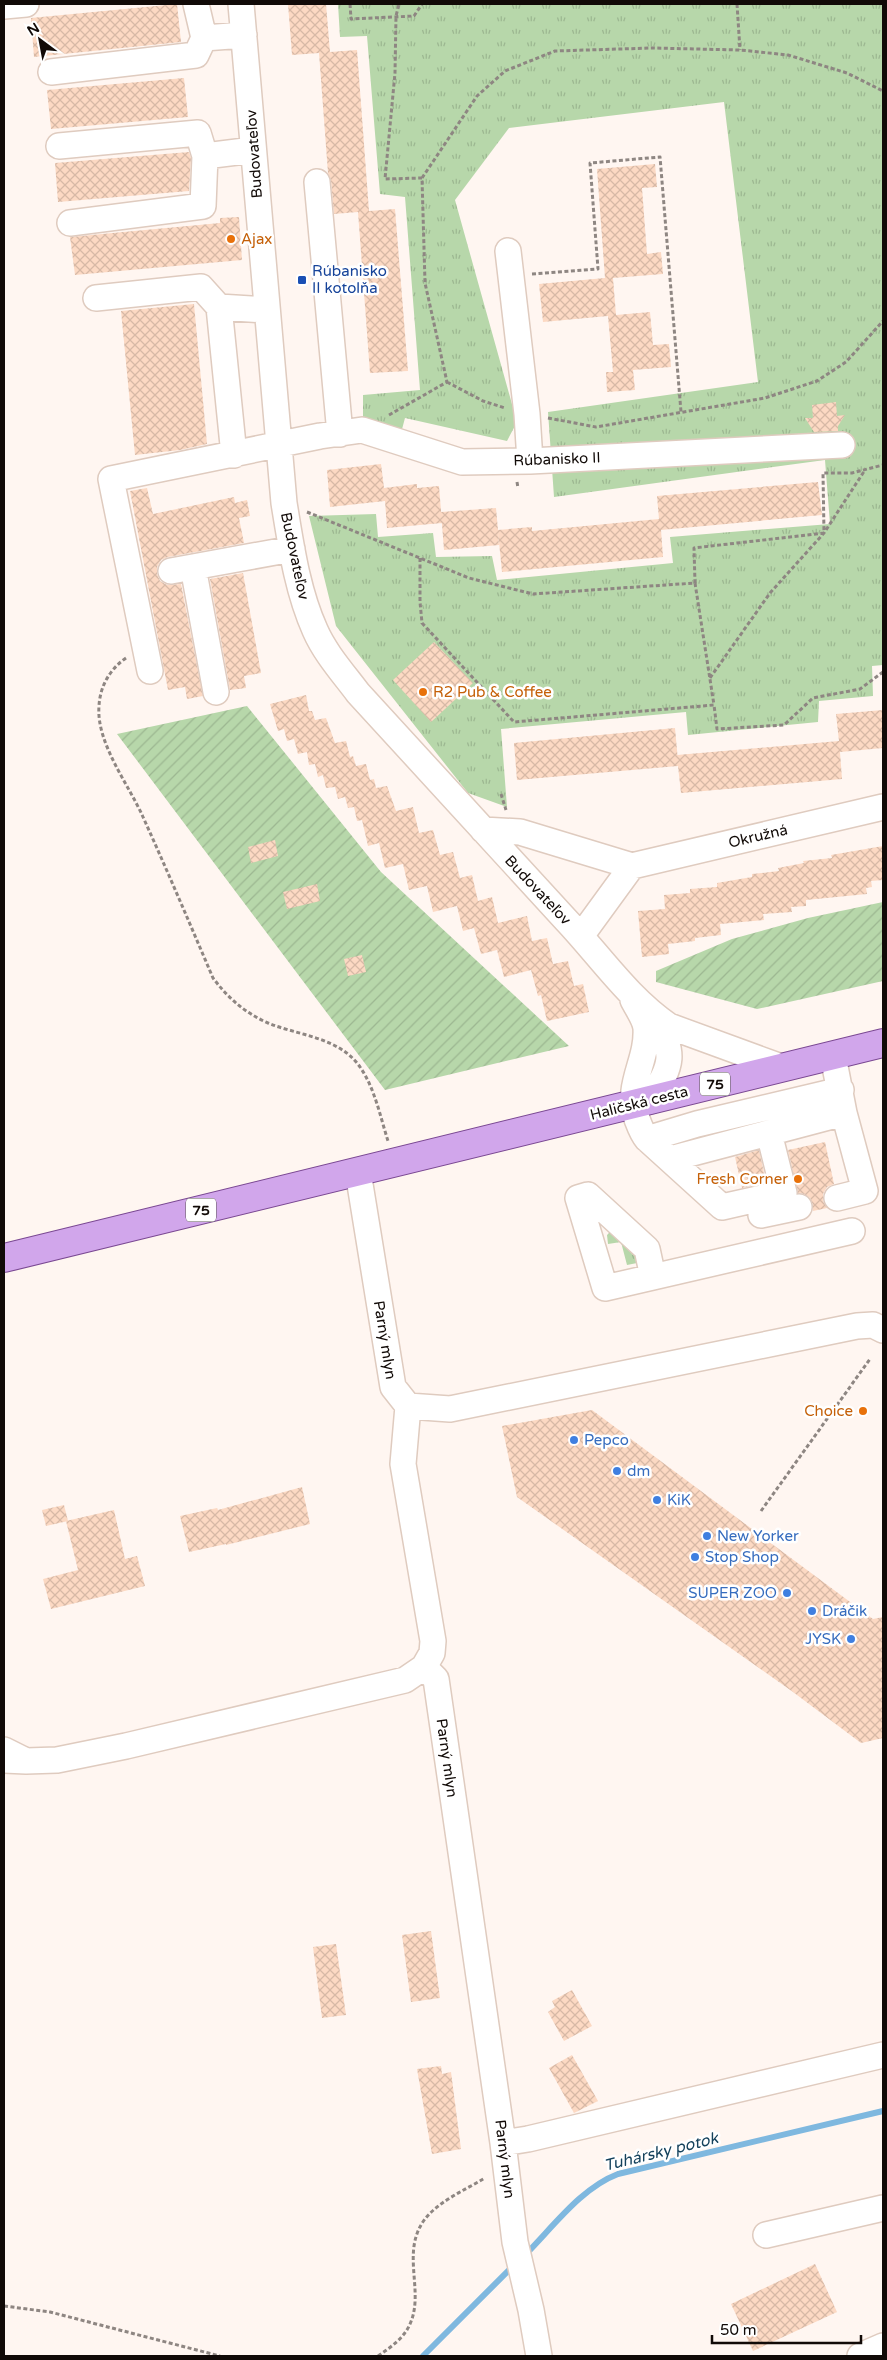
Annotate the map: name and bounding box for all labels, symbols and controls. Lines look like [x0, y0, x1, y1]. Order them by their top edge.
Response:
north arrow [15, 15, 65, 65]
text: N [24, 19, 43, 40]
street label: Budovateľov [242, 109, 266, 199]
place label: Ajax [241, 230, 272, 248]
marker: Ajax [225, 233, 237, 245]
place label: Rúbanisko II kotolňa [312, 262, 387, 297]
marker: Rúbanisko II kotolňa [296, 274, 308, 286]
street label: Rúbanisko II [513, 448, 601, 470]
street label: Budovateľov [277, 511, 313, 601]
place label: R2 Pub & Coffee [433, 683, 552, 701]
marker: R2 Pub & Coffee [417, 686, 429, 698]
street label: Okružná [727, 820, 789, 852]
street label: Budovateľov [501, 851, 575, 929]
road number: 75 [700, 1072, 730, 1096]
street label: Haličská cesta [588, 1082, 690, 1124]
place label: Fresh Corner [697, 1170, 788, 1188]
marker: Fresh Corner [792, 1173, 804, 1185]
road number: 75 [186, 1198, 216, 1222]
street label: Parný mlyn [370, 1299, 400, 1381]
place label: Choice [804, 1402, 853, 1420]
marker: Choice [857, 1405, 869, 1417]
place label: Pepco [584, 1431, 629, 1449]
marker: Pepco [568, 1434, 580, 1446]
place label: dm [627, 1462, 650, 1480]
marker: dm [611, 1465, 623, 1477]
place label: KiK [667, 1491, 691, 1509]
marker: KiK [651, 1494, 663, 1506]
place label: New Yorker [717, 1527, 799, 1545]
marker: New Yorker [701, 1530, 713, 1542]
place label: Stop Shop [705, 1548, 779, 1566]
marker: Stop Shop [689, 1551, 701, 1563]
place label: SUPER ZOO [688, 1584, 777, 1602]
marker: SUPER ZOO [781, 1587, 793, 1599]
place label: Dráčik [822, 1602, 867, 1620]
marker: Dráčik [806, 1605, 818, 1617]
place label: JYSK [805, 1630, 841, 1648]
marker: JYSK [845, 1633, 857, 1645]
street label: Parný mlyn [433, 1717, 461, 1799]
street label: Parný mlyn [491, 2118, 519, 2200]
water label: Tuhársky potok [602, 2128, 721, 2176]
scale bar [712, 2312, 861, 2344]
text: 50 m [720, 2321, 757, 2339]

